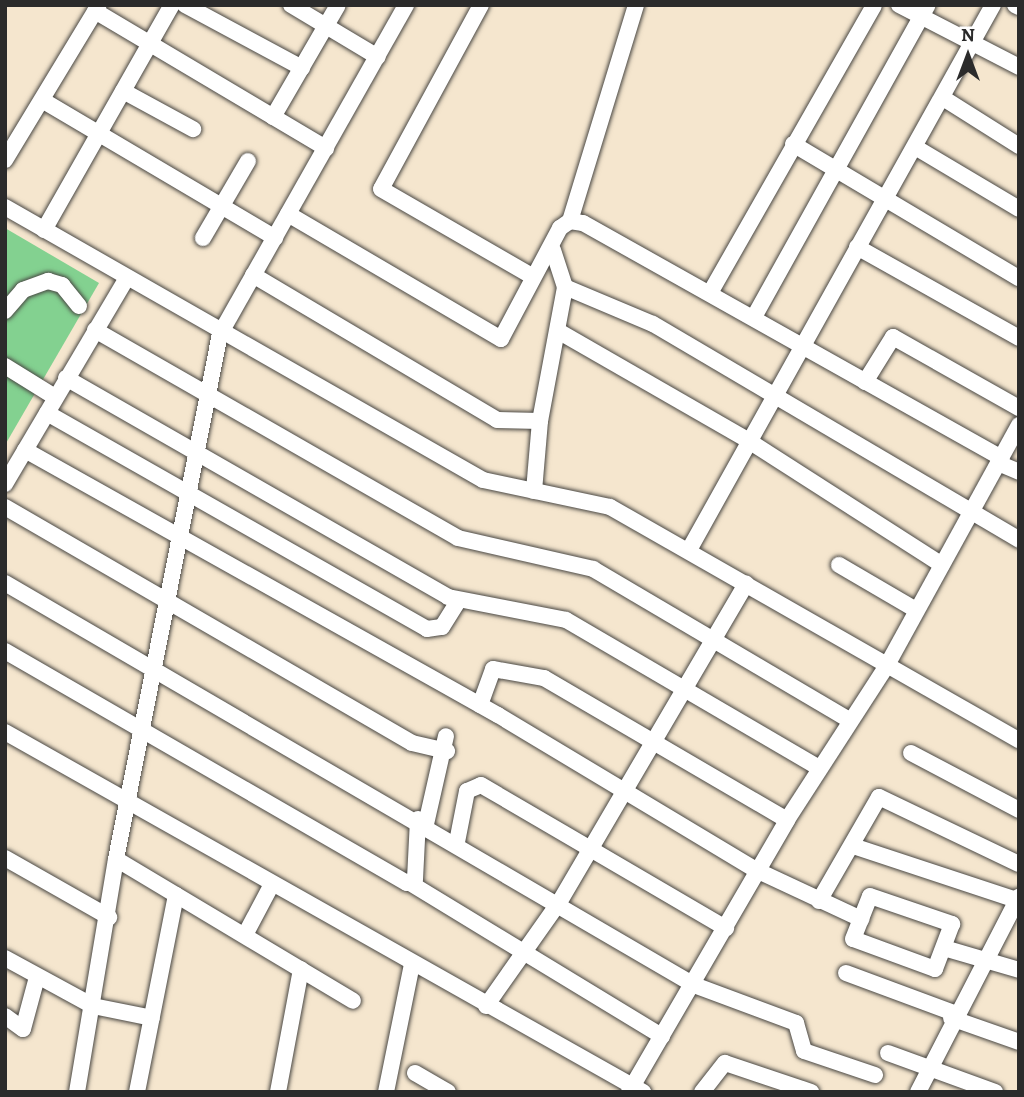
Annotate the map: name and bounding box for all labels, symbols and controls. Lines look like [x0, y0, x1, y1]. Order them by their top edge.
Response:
north arrow [933, 21, 1003, 91]
text: N [961, 22, 975, 48]

